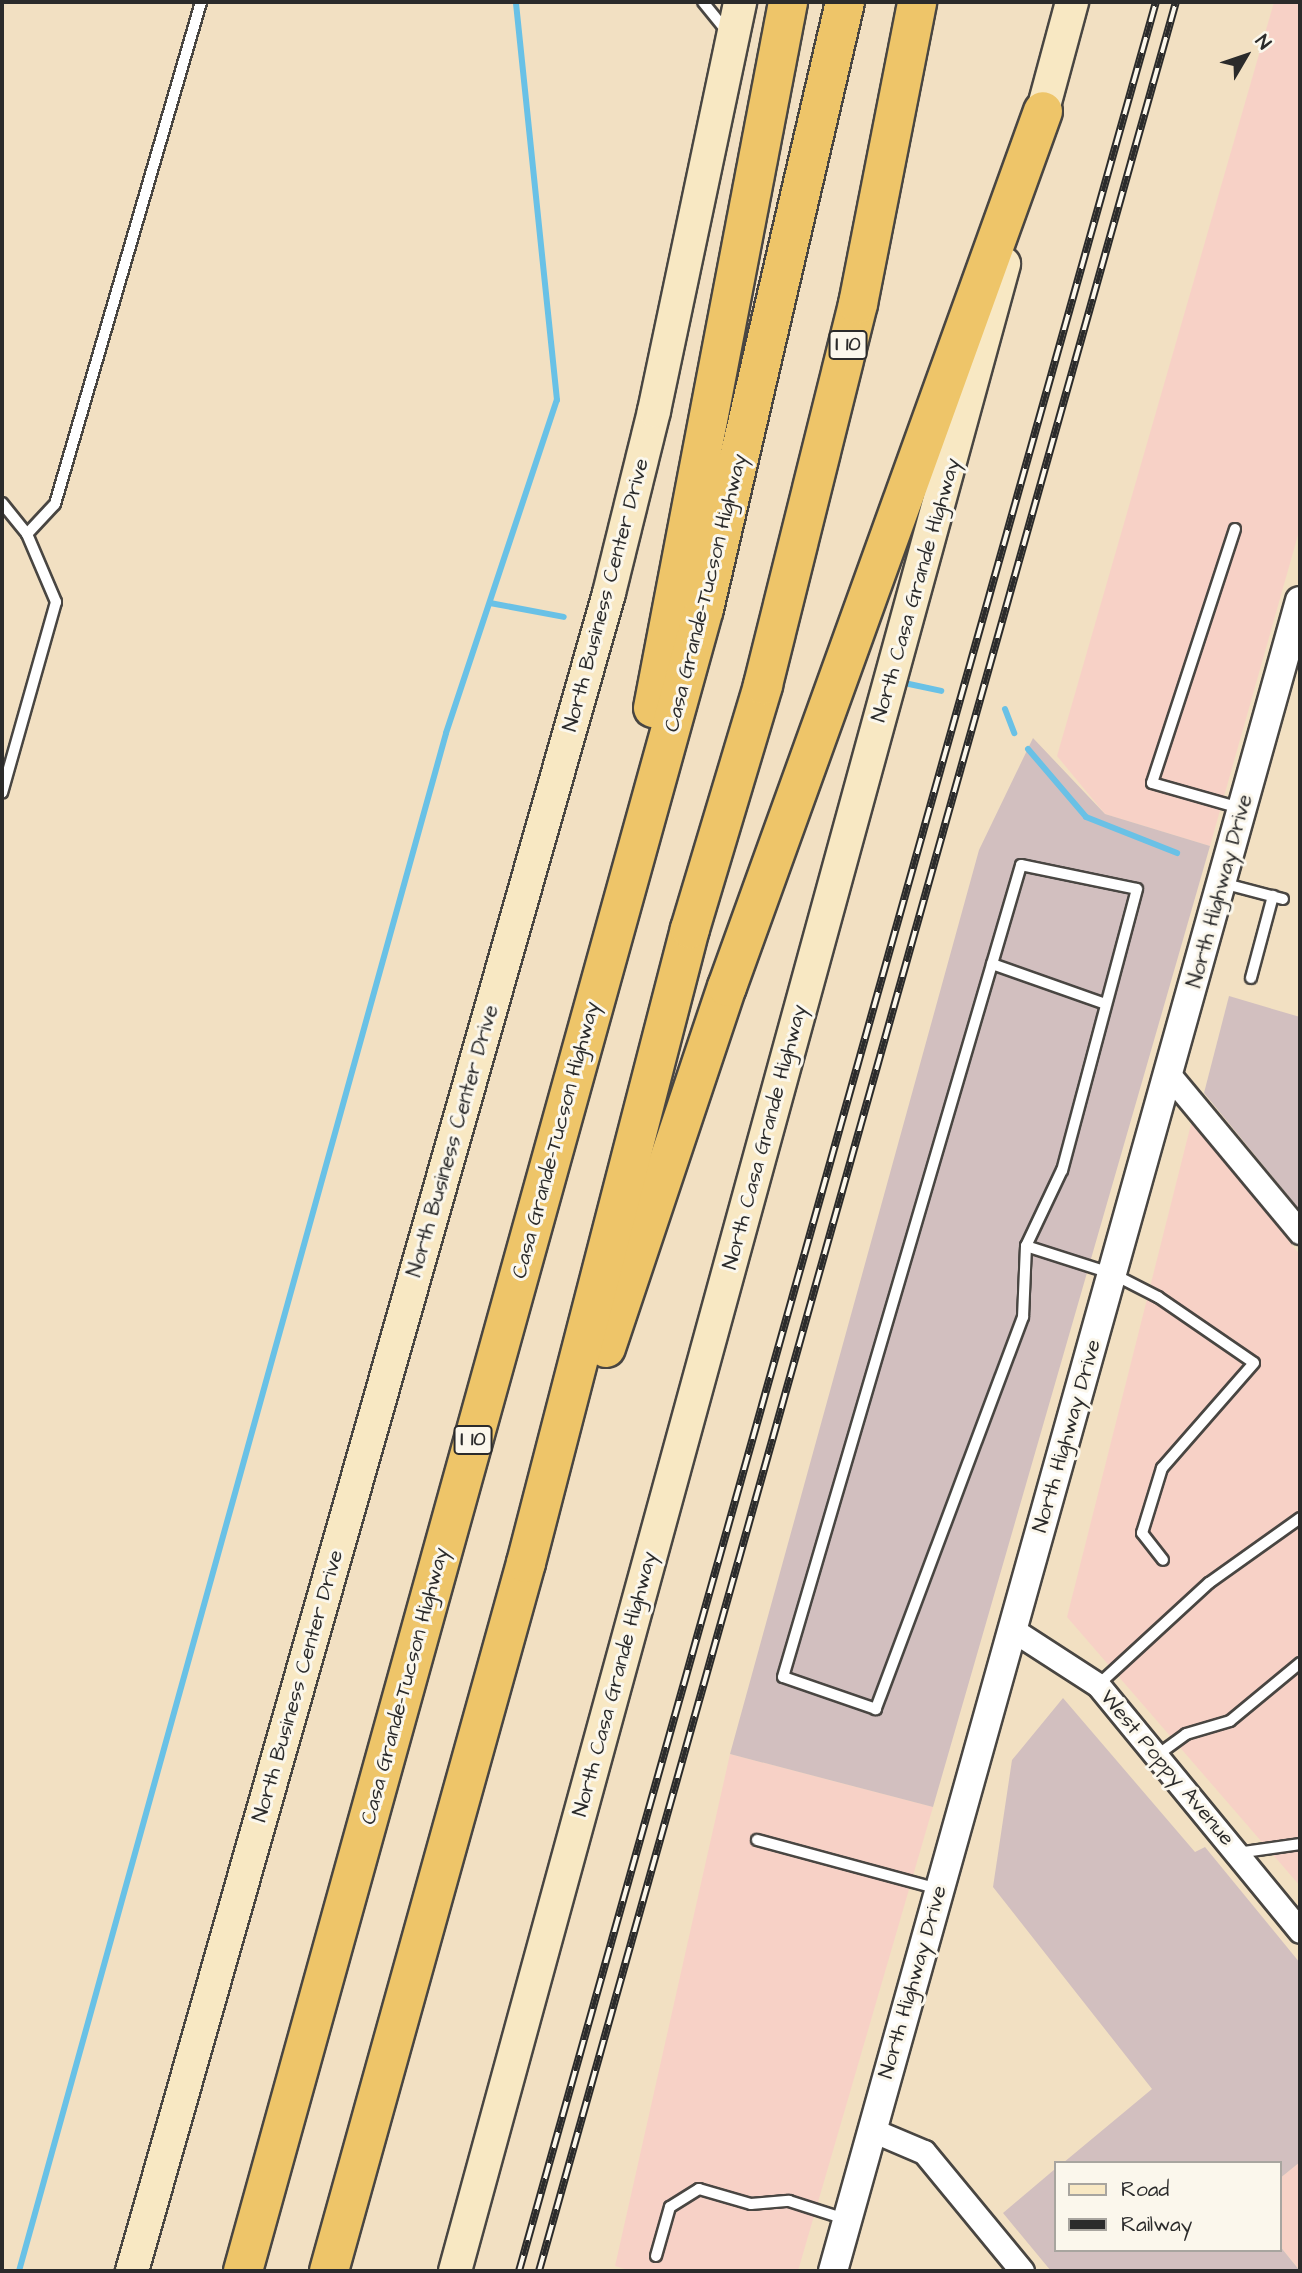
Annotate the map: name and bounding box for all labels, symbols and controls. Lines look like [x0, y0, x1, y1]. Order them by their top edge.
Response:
north arrow [1211, 21, 1281, 91]
text: N [1248, 29, 1277, 56]
road number: I 10 [827, 330, 869, 360]
street label: Casa Grande-Tucson Highway [659, 451, 753, 735]
street label: North Casa Grande Highway [866, 455, 966, 725]
street label: North Business Center Drive [557, 456, 655, 734]
street label: North Highway Drive [1182, 792, 1258, 990]
street label: Casa Grande-Tucson Highway [507, 999, 605, 1281]
street label: North Business Center Drive [402, 1002, 504, 1280]
street label: North Casa Grande Highway [717, 1002, 813, 1272]
street label: North Highway Drive [1027, 1337, 1107, 1535]
road number: I 10 [452, 1424, 494, 1456]
street label: Casa Grande-Tucson Highway [356, 1545, 454, 1827]
street label: North Business Center Drive [247, 1547, 349, 1825]
street label: North Casa Grande Highway [567, 1549, 663, 1819]
street label: West Poppy Avenue [1095, 1685, 1239, 1851]
street label: North Highway Drive [873, 1883, 953, 2081]
legend [1054, 2161, 1281, 2252]
text: Road [1121, 2175, 1169, 2204]
text: Railway [1121, 2210, 1192, 2239]

